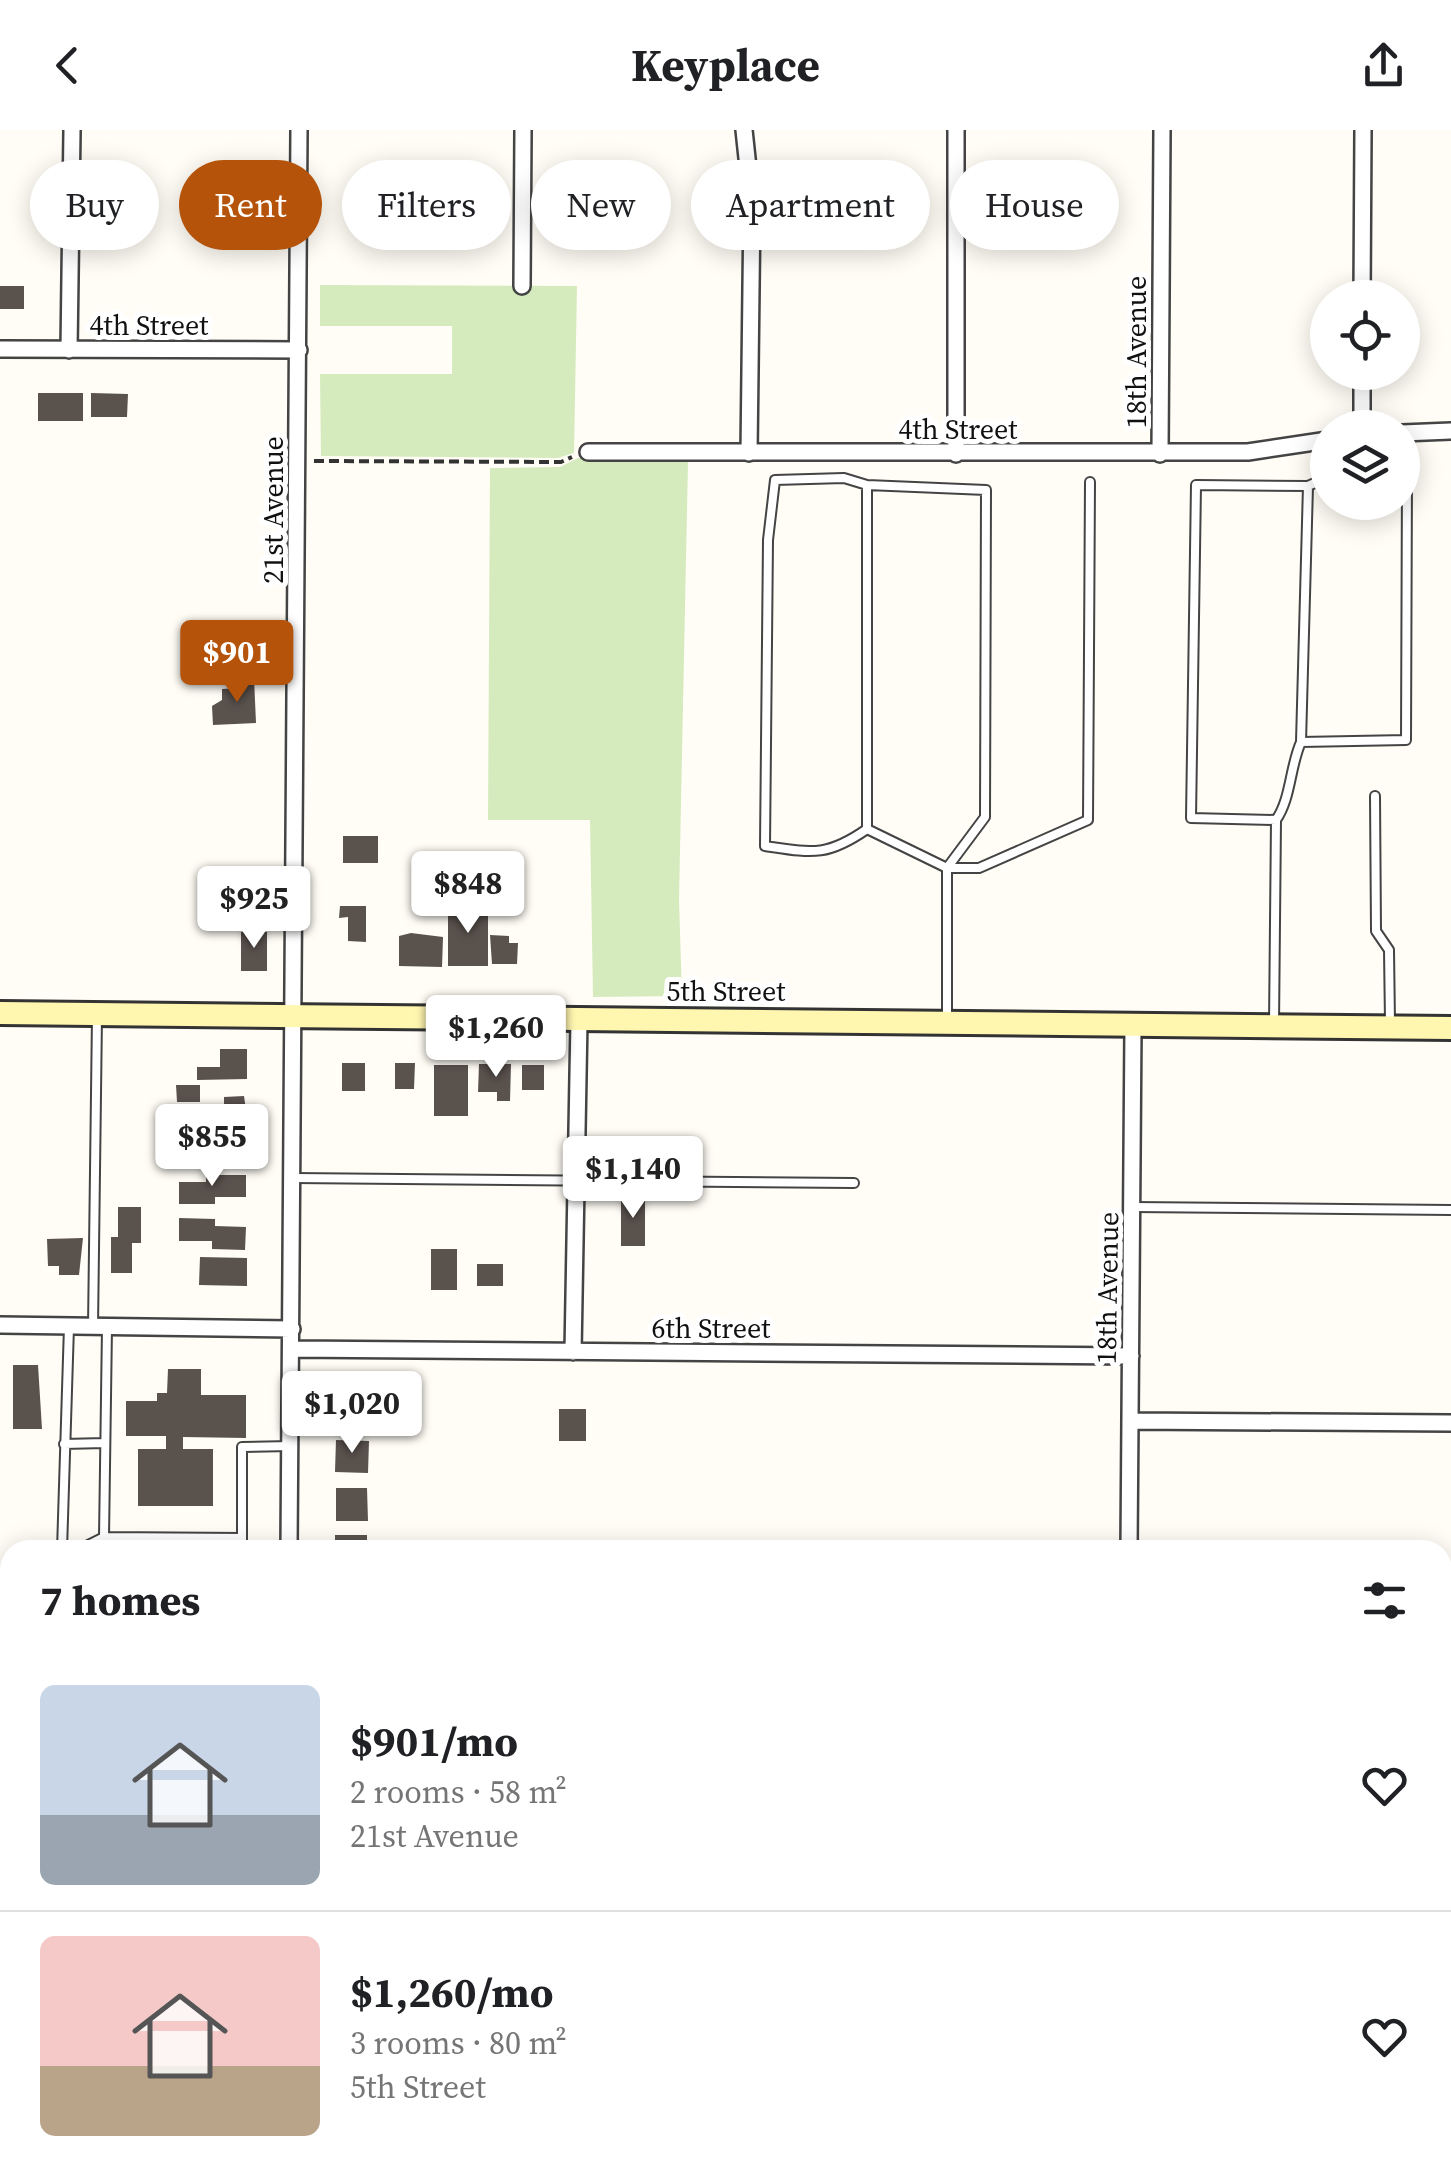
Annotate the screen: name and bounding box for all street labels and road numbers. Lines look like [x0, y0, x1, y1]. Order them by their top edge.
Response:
street label: 18th Avenue [1117, 276, 1155, 428]
street label: 4th Street [90, 306, 209, 344]
street label: 4th Street [899, 410, 1018, 448]
street label: 21st Avenue [254, 436, 292, 584]
street label: 5th Street [667, 972, 786, 1010]
street label: 18th Avenue [1087, 1211, 1127, 1365]
street label: 6th Street [652, 1309, 771, 1347]

